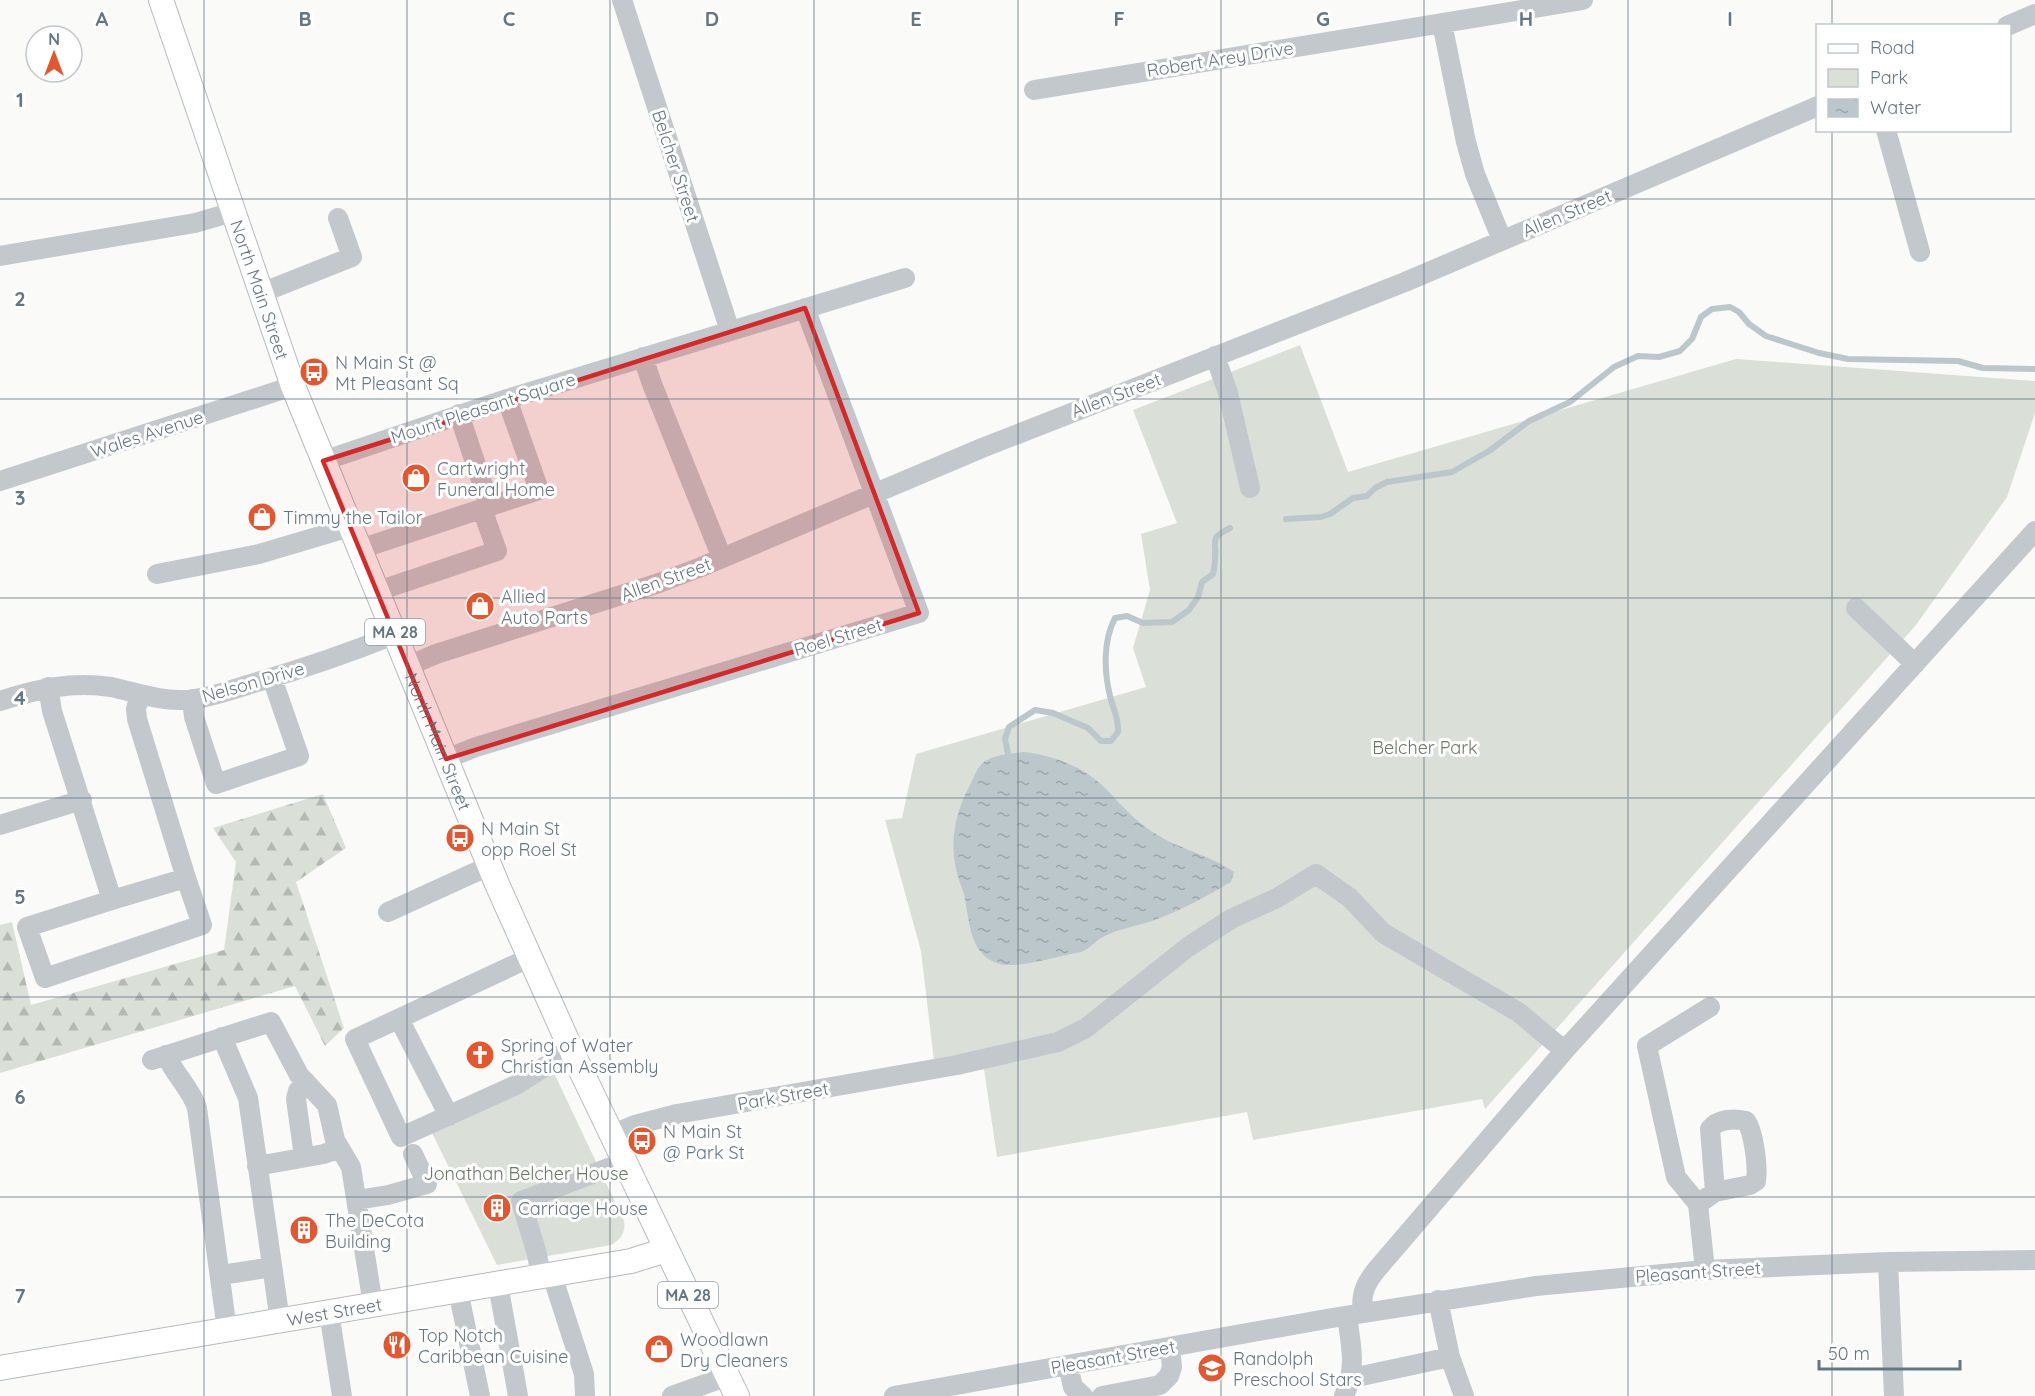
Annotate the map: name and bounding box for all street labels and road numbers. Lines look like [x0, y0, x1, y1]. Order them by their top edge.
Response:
street label: Robert Arey Drive [1145, 36, 1295, 82]
street label: Belcher Street [647, 107, 705, 225]
street label: Allen Street [1519, 184, 1615, 242]
street label: North Main Street [225, 217, 295, 363]
street label: Mount Pleasant Square [388, 367, 578, 449]
street label: Allen Street [1068, 367, 1164, 423]
street label: Wales Avenue [88, 405, 206, 463]
street label: Allen Street [618, 552, 714, 606]
street label: Roel Street [791, 613, 885, 661]
road number: MA 28 [365, 619, 425, 645]
street label: Nelson Drive [199, 656, 307, 708]
street label: North Main Street [400, 669, 477, 813]
street label: Park Street [736, 1077, 830, 1115]
street label: Pleasant Street [1634, 1256, 1762, 1288]
road number: MA 28 [658, 1282, 718, 1308]
street label: West Street [285, 1292, 383, 1331]
street label: Pleasant Street [1049, 1335, 1177, 1379]

